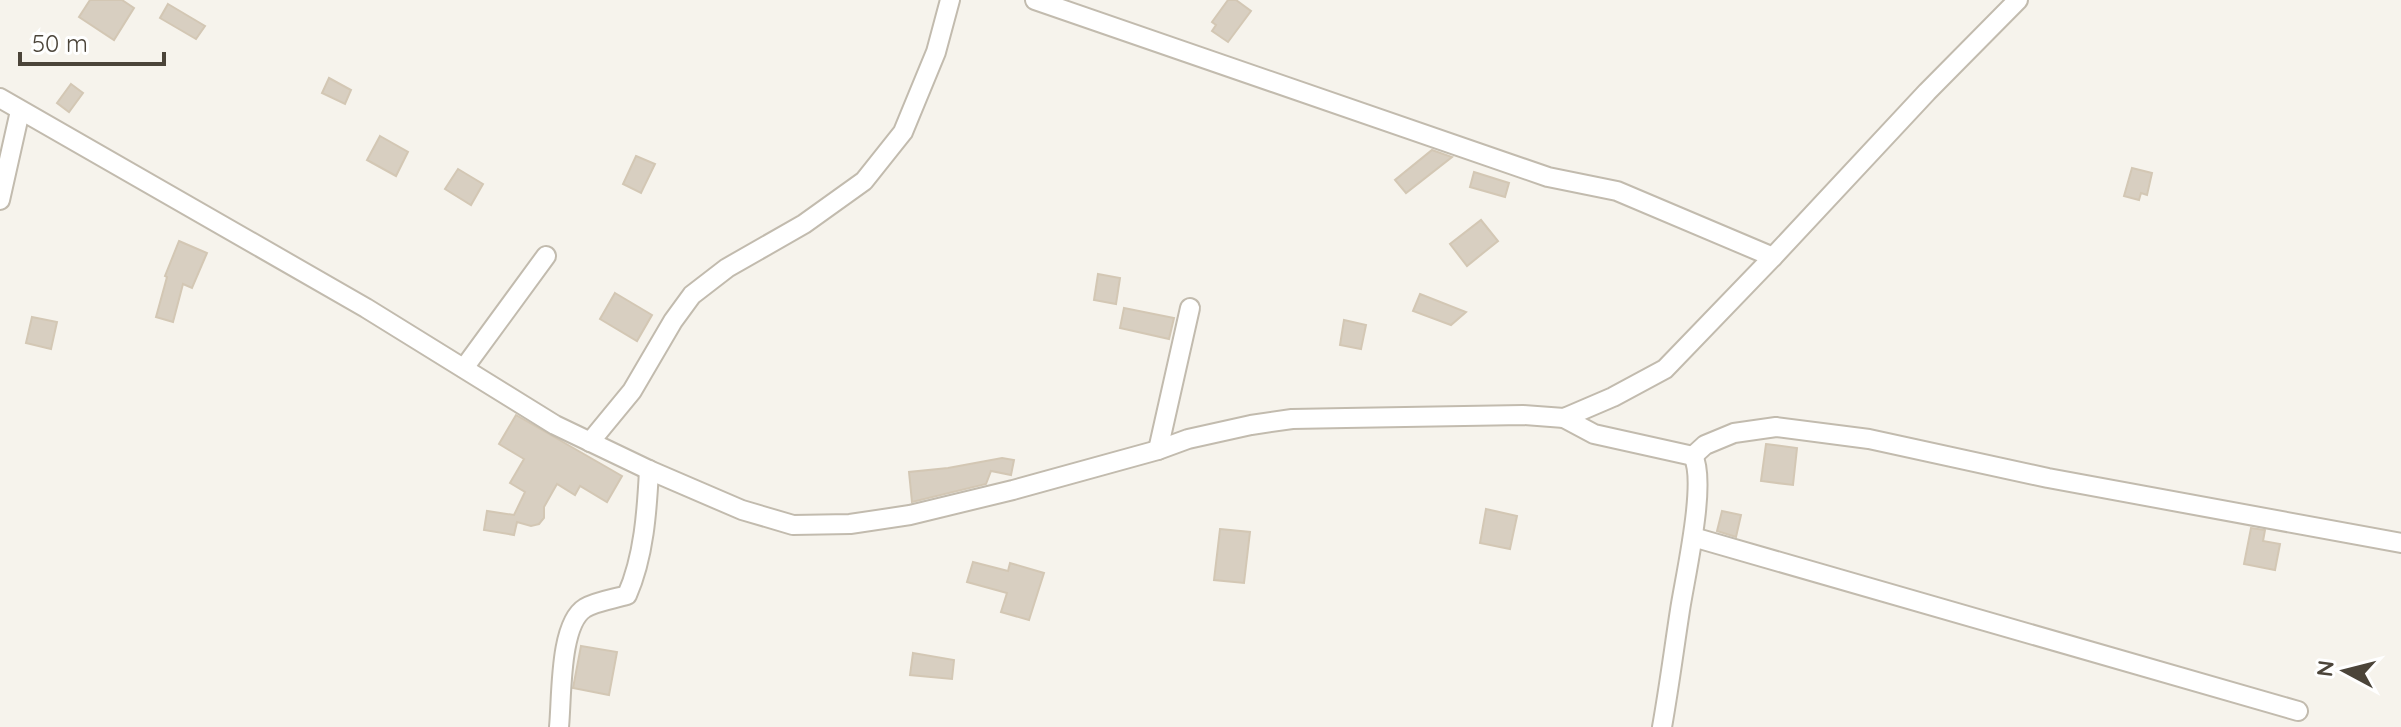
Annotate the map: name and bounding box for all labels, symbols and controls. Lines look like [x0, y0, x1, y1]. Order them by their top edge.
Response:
scale bar [20, 16, 164, 66]
text: 50 m [32, 28, 88, 58]
north arrow [2305, 631, 2385, 711]
text: N [2310, 659, 2340, 678]

